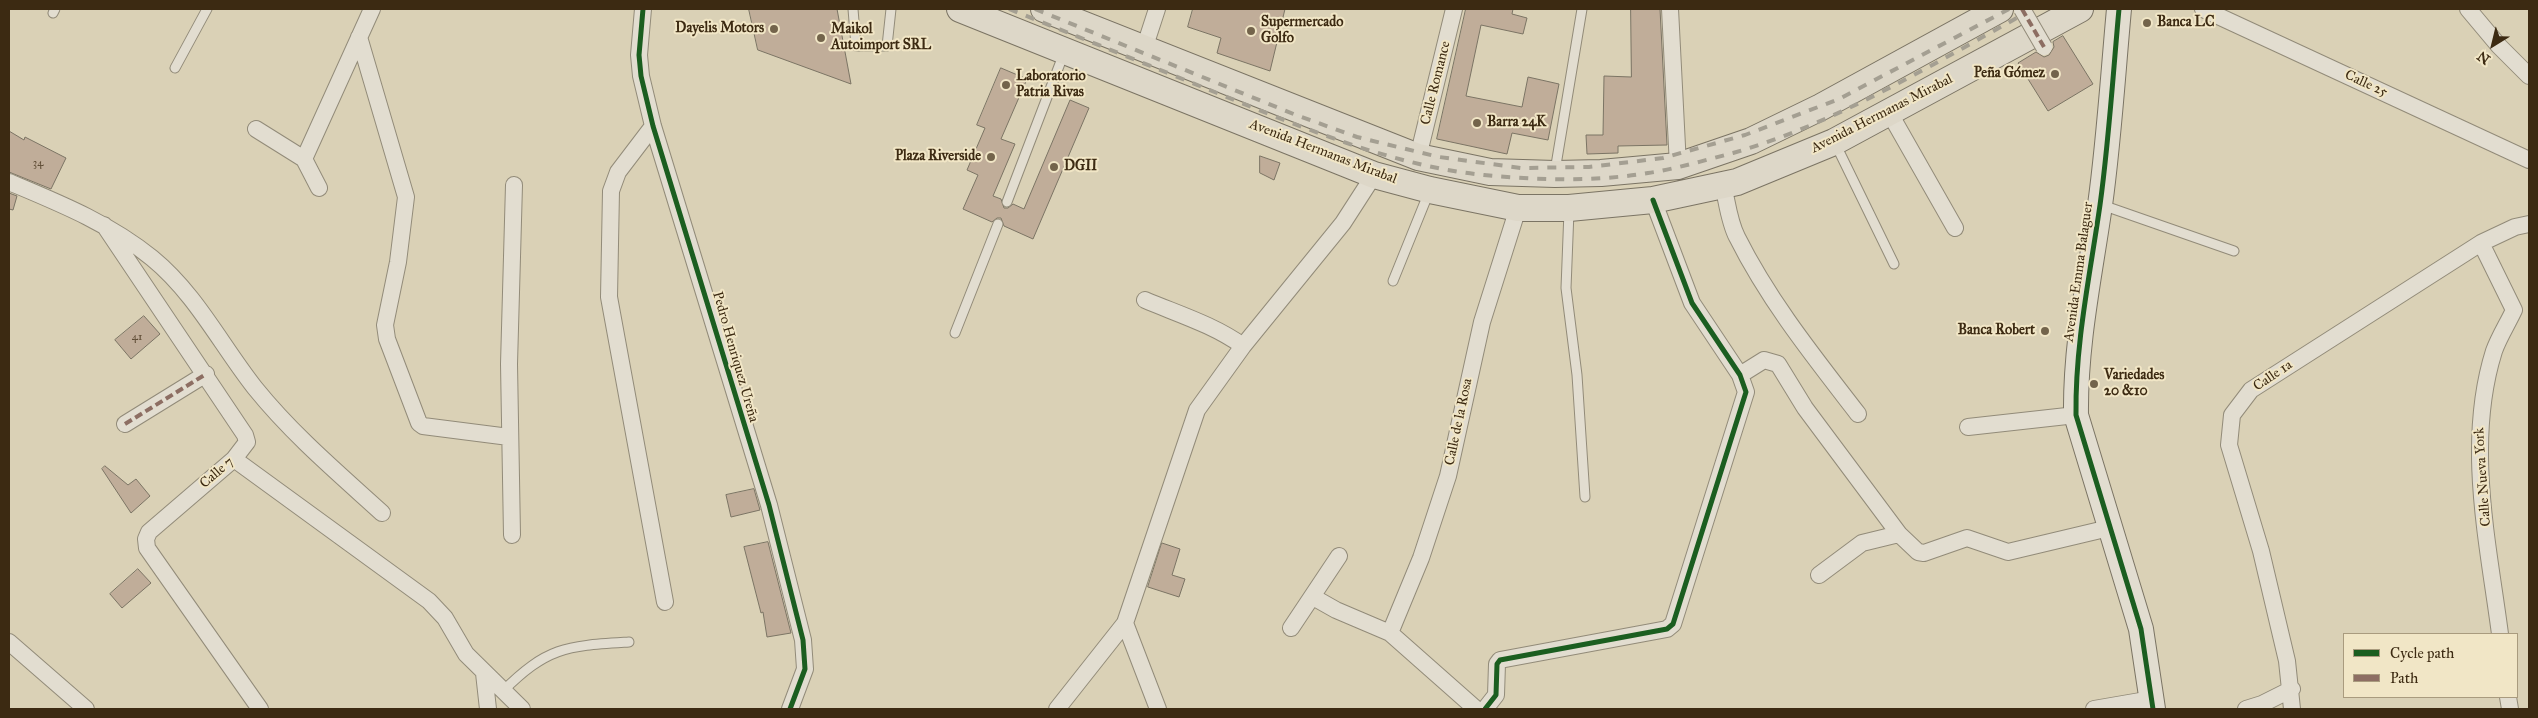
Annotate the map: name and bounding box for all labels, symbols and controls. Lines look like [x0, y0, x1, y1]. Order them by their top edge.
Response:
place label: Supermercado Golfo [1261, 15, 1343, 48]
place label: Banca LC [2157, 15, 2214, 31]
marker: Banca LC [2141, 17, 2153, 29]
north arrow [2468, 20, 2518, 70]
place label: Dayelis Motors [675, 21, 764, 37]
place label: Maikol Autoimport SRL [831, 22, 931, 54]
marker: Dayelis Motors [768, 23, 780, 35]
marker: Supermercado Golfo [1245, 25, 1257, 37]
marker: Maikol Autoimport SRL [815, 32, 827, 44]
street label: Calle Romance [1417, 39, 1455, 127]
text: N [2474, 47, 2494, 68]
place label: Peña Gómez [1974, 66, 2045, 82]
street label: Calle 25 [2342, 67, 2390, 101]
marker: Peña Gómez [2049, 68, 2061, 80]
place label: Laboratorio Patria Rivas [1016, 69, 1086, 102]
street label: Avenida Hermanas Mirabal [1808, 71, 1956, 157]
marker: Laboratorio Patria Rivas [1000, 79, 1012, 91]
place label: Barra 24K [1487, 115, 1546, 131]
street label: Avenida Hermanas Mirabal [1247, 116, 1399, 188]
marker: Barra 24K [1471, 117, 1483, 129]
place label: Plaza Riverside [895, 149, 981, 165]
marker: Plaza Riverside [985, 151, 997, 163]
house number: 34 [33, 156, 43, 170]
place label: DGII [1064, 159, 1097, 175]
marker: DGII [1048, 161, 1060, 173]
street label: Avenida Emma Balaguer [2061, 201, 2097, 343]
street label: Pedro Henriquez Ureña [708, 290, 762, 424]
place label: Banca Robert [1958, 323, 2035, 339]
marker: Banca Robert [2039, 325, 2051, 337]
house number: 41 [132, 330, 142, 344]
street label: Calle 1a [2250, 357, 2296, 395]
place label: Variedades 20 &10 [2104, 368, 2164, 401]
street label: Calle de la Rosa [1442, 377, 1476, 467]
marker: Variedades 20 &10 [2088, 378, 2100, 390]
street label: Calle Nueva York [2471, 427, 2495, 527]
street label: Calle 7 [197, 454, 237, 492]
legend [2343, 633, 2518, 698]
text: Cycle path [2390, 644, 2454, 662]
text: Path [2390, 669, 2418, 687]

